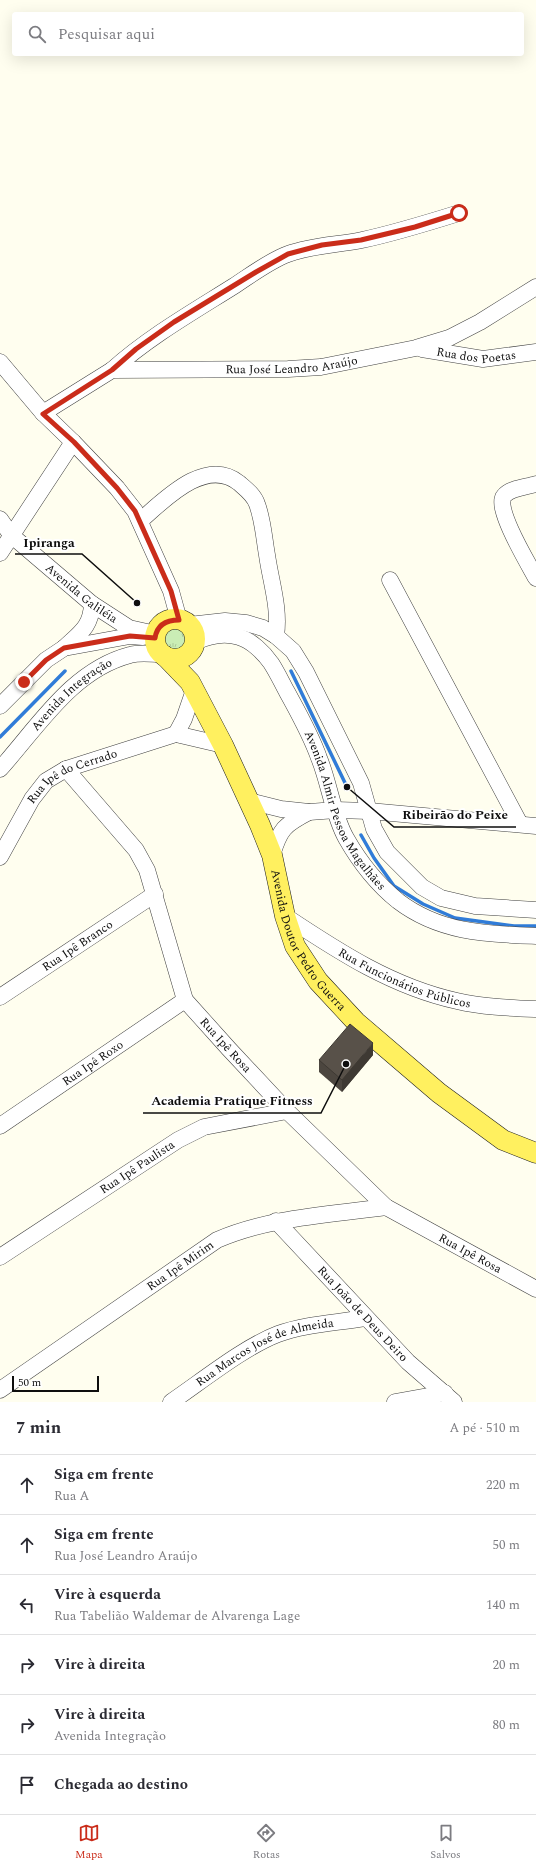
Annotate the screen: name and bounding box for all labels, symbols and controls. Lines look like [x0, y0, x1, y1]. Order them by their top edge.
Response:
search box [12, 12, 524, 56]
icon: search [26, 23, 48, 45]
text: Pesquisar aqui [58, 23, 155, 46]
route start [450, 204, 468, 222]
street label: Rua dos Poetas [435, 343, 517, 369]
street label: Rua José Leandro Araújo [225, 351, 359, 379]
callout: Ipiranga [15, 529, 82, 554]
text: Ipiranga [23, 533, 75, 553]
street label: Avenida Galiléia [41, 559, 121, 628]
street label: Avenida Integração [27, 654, 115, 735]
route end [15, 673, 33, 691]
street label: Avenida Almir Pessoa Magalhães [299, 727, 390, 895]
street label: Rua Ipê do Cerrado [22, 744, 120, 808]
callout: Ribeirão do Peixe [394, 802, 516, 827]
text: Ribeirão do Peixe [402, 805, 508, 825]
street label: Avenida Doutor Pedro Guerra [265, 868, 351, 1016]
street label: Rua Ipê Branco [38, 915, 117, 977]
street label: Rua Funcionários Públicos [334, 943, 472, 1014]
street label: Rua Ipê Rosa [195, 1013, 256, 1077]
street label: Rua Ipê Roxo [58, 1036, 127, 1091]
callout: Academia Pratique Fitness [143, 1088, 321, 1113]
text: Academia Pratique Fitness [151, 1091, 313, 1111]
street label: Rua Ipê Paulista [96, 1136, 179, 1199]
street label: Rua Ipê Rosa [435, 1229, 505, 1279]
street label: Rua Ipê Mirim [143, 1236, 218, 1296]
street label: Rua João de Deus Deiro [313, 1262, 412, 1366]
street label: Rua Marcos José de Almeida [192, 1313, 335, 1392]
scale bar [12, 1374, 99, 1393]
text: 50 m [18, 1374, 41, 1391]
text: 7 min [16, 1415, 61, 1441]
text: A pé · 510 m [450, 1418, 520, 1438]
text: Siga em frente [54, 1463, 154, 1486]
icon: ahead [16, 1474, 38, 1496]
text: 220 m [486, 1475, 520, 1495]
text: Rua A [54, 1486, 89, 1506]
text: Siga em frente [54, 1523, 154, 1546]
icon: ahead [16, 1534, 38, 1556]
text: 50 m [493, 1535, 520, 1555]
text: Rua José Leandro Araújo [54, 1546, 197, 1566]
text: Vire à esquerda [54, 1583, 161, 1606]
icon: left [16, 1594, 38, 1616]
text: 140 m [486, 1595, 520, 1615]
text: Rua Tabelião Waldemar de Alvarenga Lage [54, 1606, 300, 1626]
text: Vire à direita [54, 1653, 145, 1676]
icon: right [16, 1654, 38, 1676]
text: 20 m [493, 1655, 520, 1675]
text: Vire à direita [54, 1703, 145, 1726]
icon: right [16, 1714, 38, 1736]
text: 80 m [493, 1715, 520, 1735]
text: Avenida Integração [54, 1726, 166, 1746]
text: Chegada ao destino [54, 1773, 188, 1796]
icon: arrive [16, 1774, 38, 1796]
tab: Mapa [75, 1822, 103, 1863]
tab: Rotas [253, 1822, 280, 1863]
tab: Salvos [430, 1822, 461, 1863]

